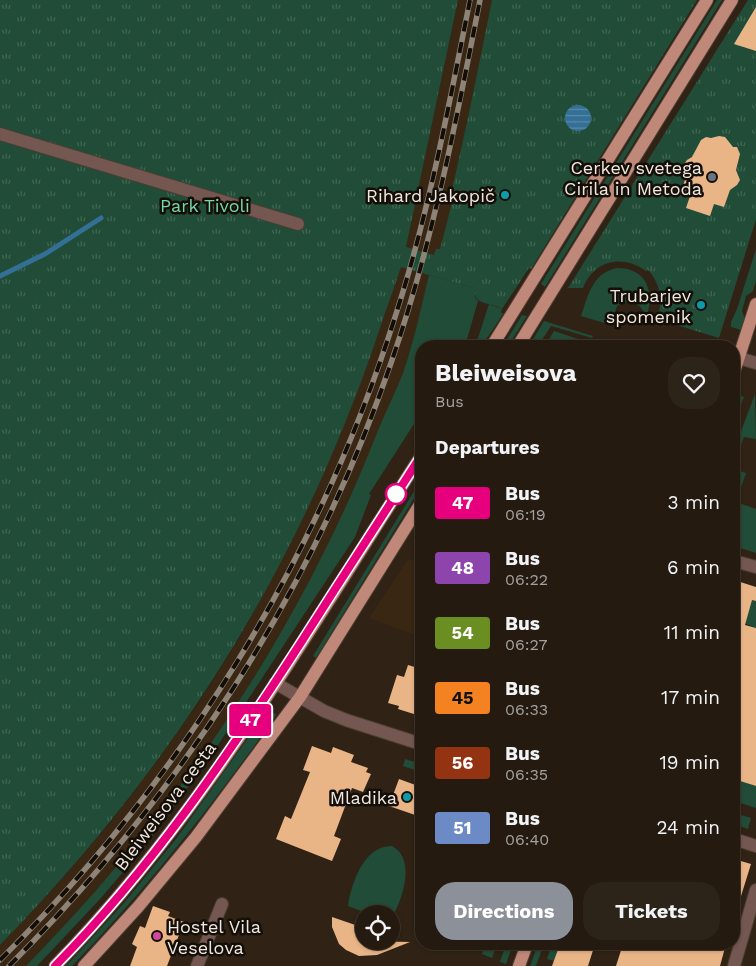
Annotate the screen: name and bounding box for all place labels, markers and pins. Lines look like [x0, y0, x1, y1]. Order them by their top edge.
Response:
place label: Cerkev svetega Cirila in Metoda [564, 157, 702, 199]
marker: Cerkev svetega Cirila in Metoda [706, 171, 718, 183]
place label: Rihard Jakopič [366, 185, 495, 206]
marker: Rihard Jakopič [499, 189, 511, 201]
place label: Trubarjev spomenik [606, 285, 692, 327]
marker: Trubarjev spomenik [695, 299, 707, 311]
unlabelled marker [385, 483, 407, 505]
place label: Mladika [330, 787, 397, 808]
marker: Mladika [401, 791, 413, 803]
place label: Hostel Vila Veselova [167, 916, 261, 958]
marker: Hostel Vila Veselova [151, 930, 163, 942]

